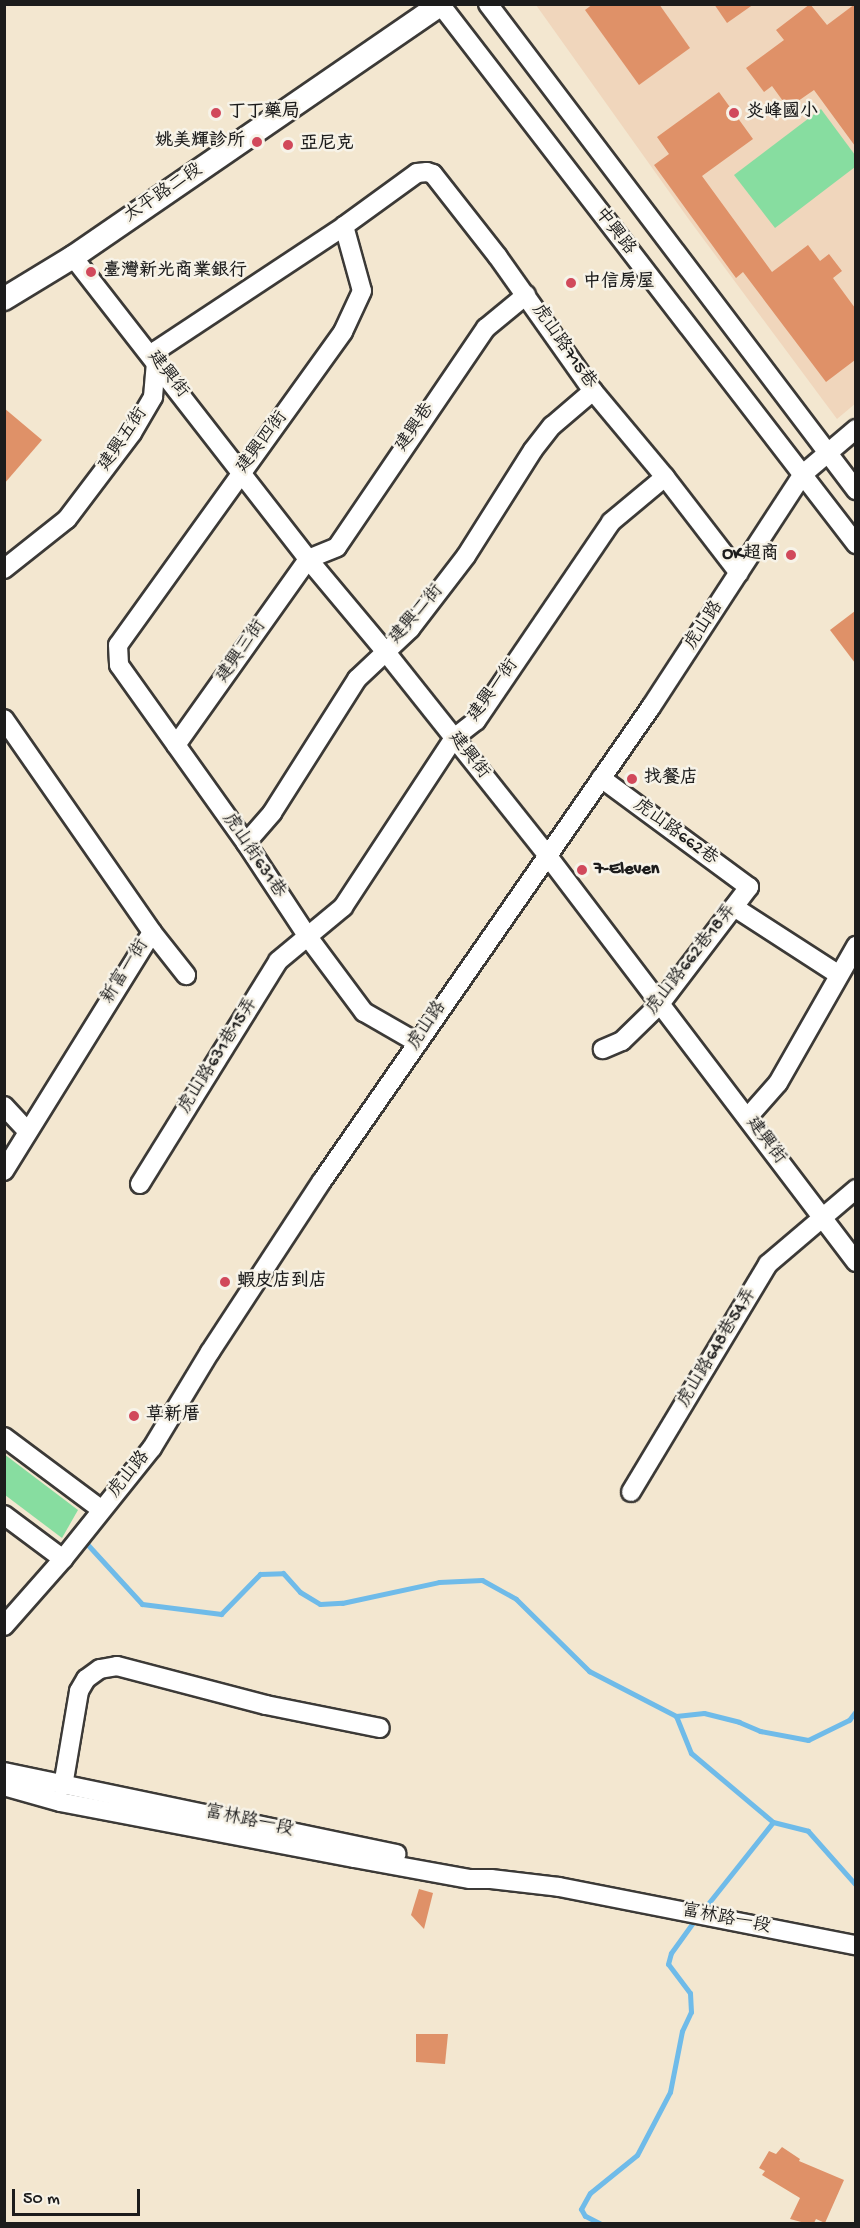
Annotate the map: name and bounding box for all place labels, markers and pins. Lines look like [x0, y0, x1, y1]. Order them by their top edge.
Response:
place label: 丁丁藥局 [228, 102, 300, 124]
place label: 炎峰國小 [746, 102, 818, 124]
marker: 丁丁藥局 [209, 106, 223, 120]
marker: 炎峰國小 [727, 106, 741, 120]
place label: 姚美輝診所 [155, 131, 245, 153]
place label: 亞尼克 [300, 134, 354, 156]
marker: 姚美輝診所 [250, 135, 264, 149]
marker: 亞尼克 [281, 138, 295, 152]
place label: 臺灣新光商業銀行 [103, 261, 247, 283]
marker: 臺灣新光商業銀行 [84, 265, 98, 279]
place label: 中信房屋 [583, 272, 655, 294]
marker: 中信房屋 [564, 276, 578, 290]
place label: OK超商 [722, 544, 779, 566]
marker: OK超商 [784, 548, 798, 562]
place label: 找餐店 [644, 768, 698, 790]
marker: 找餐店 [625, 772, 639, 786]
place label: 7-Eleven [594, 859, 659, 881]
marker: 7-Eleven [575, 863, 589, 877]
place label: 蝦皮店到店 [237, 1271, 327, 1293]
marker: 蝦皮店到店 [218, 1275, 232, 1289]
place label: 草新厝 [146, 1405, 200, 1427]
marker: 草新厝 [127, 1409, 141, 1423]

